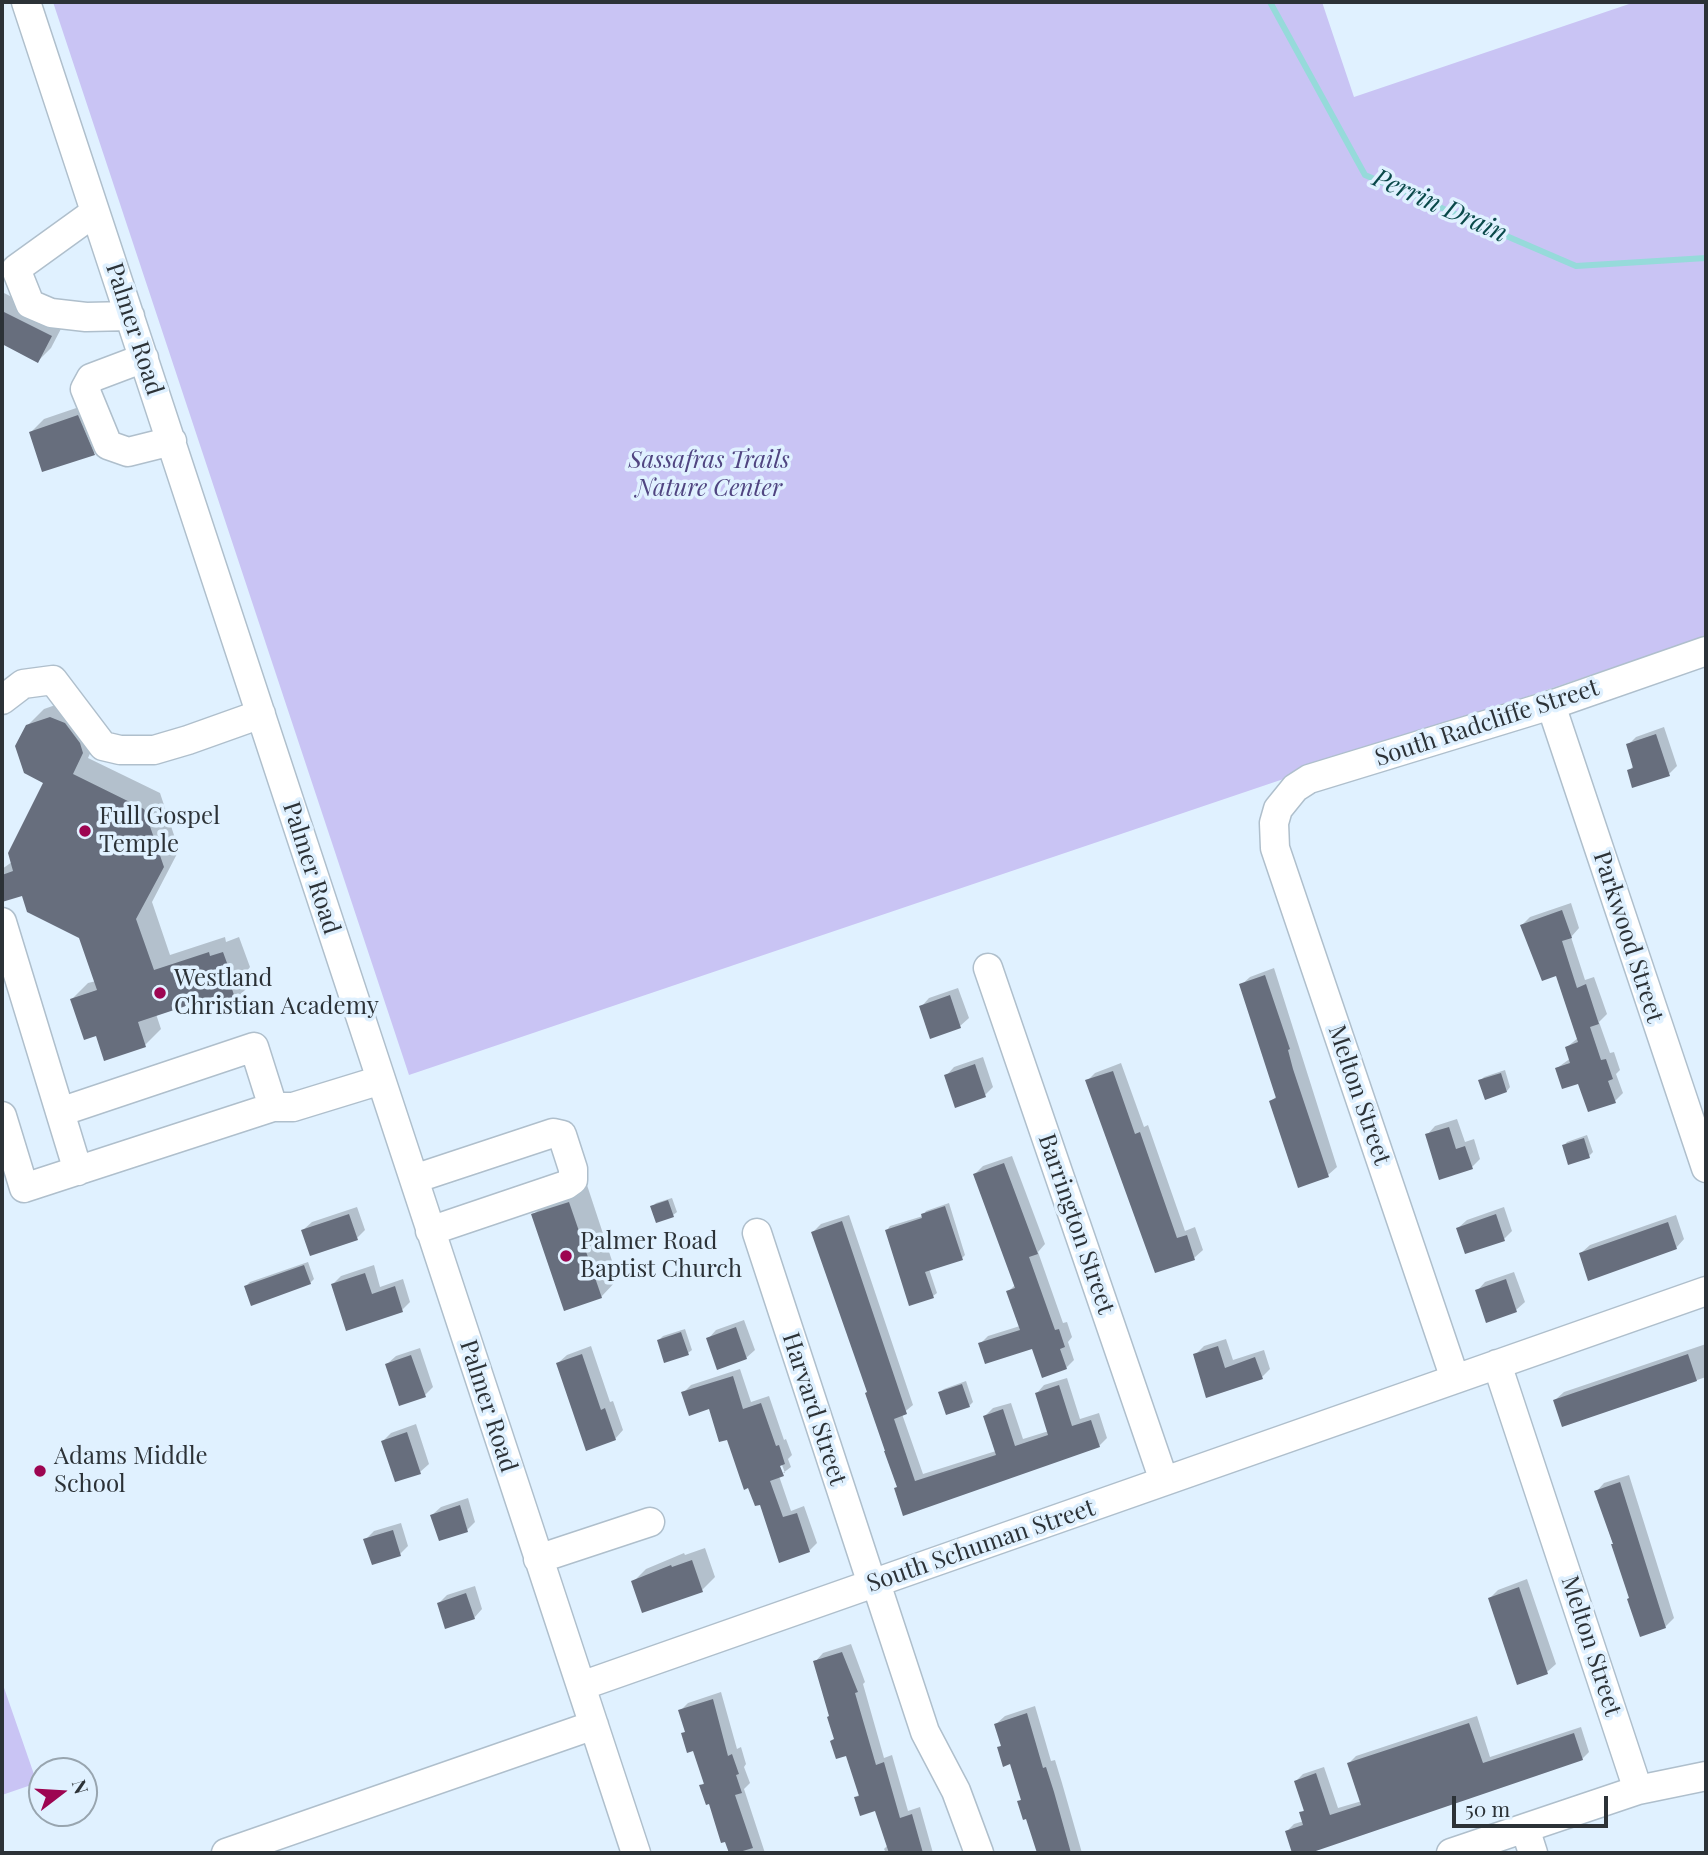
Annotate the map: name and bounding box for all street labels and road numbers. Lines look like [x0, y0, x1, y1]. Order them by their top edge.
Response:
street label: Palmer Road [99, 259, 169, 399]
street label: South Radcliffe Street [1372, 673, 1602, 773]
street label: Palmer Road [276, 798, 346, 938]
street label: Parkwood Street [1587, 848, 1669, 1026]
street label: Melton Street [1322, 1021, 1396, 1169]
street label: Barrington Street [1032, 1130, 1120, 1318]
street label: Harvard Street [776, 1329, 852, 1489]
street label: Palmer Road [453, 1336, 523, 1476]
street label: South Schuman Street [863, 1493, 1099, 1599]
street label: Melton Street [1555, 1572, 1627, 1720]

